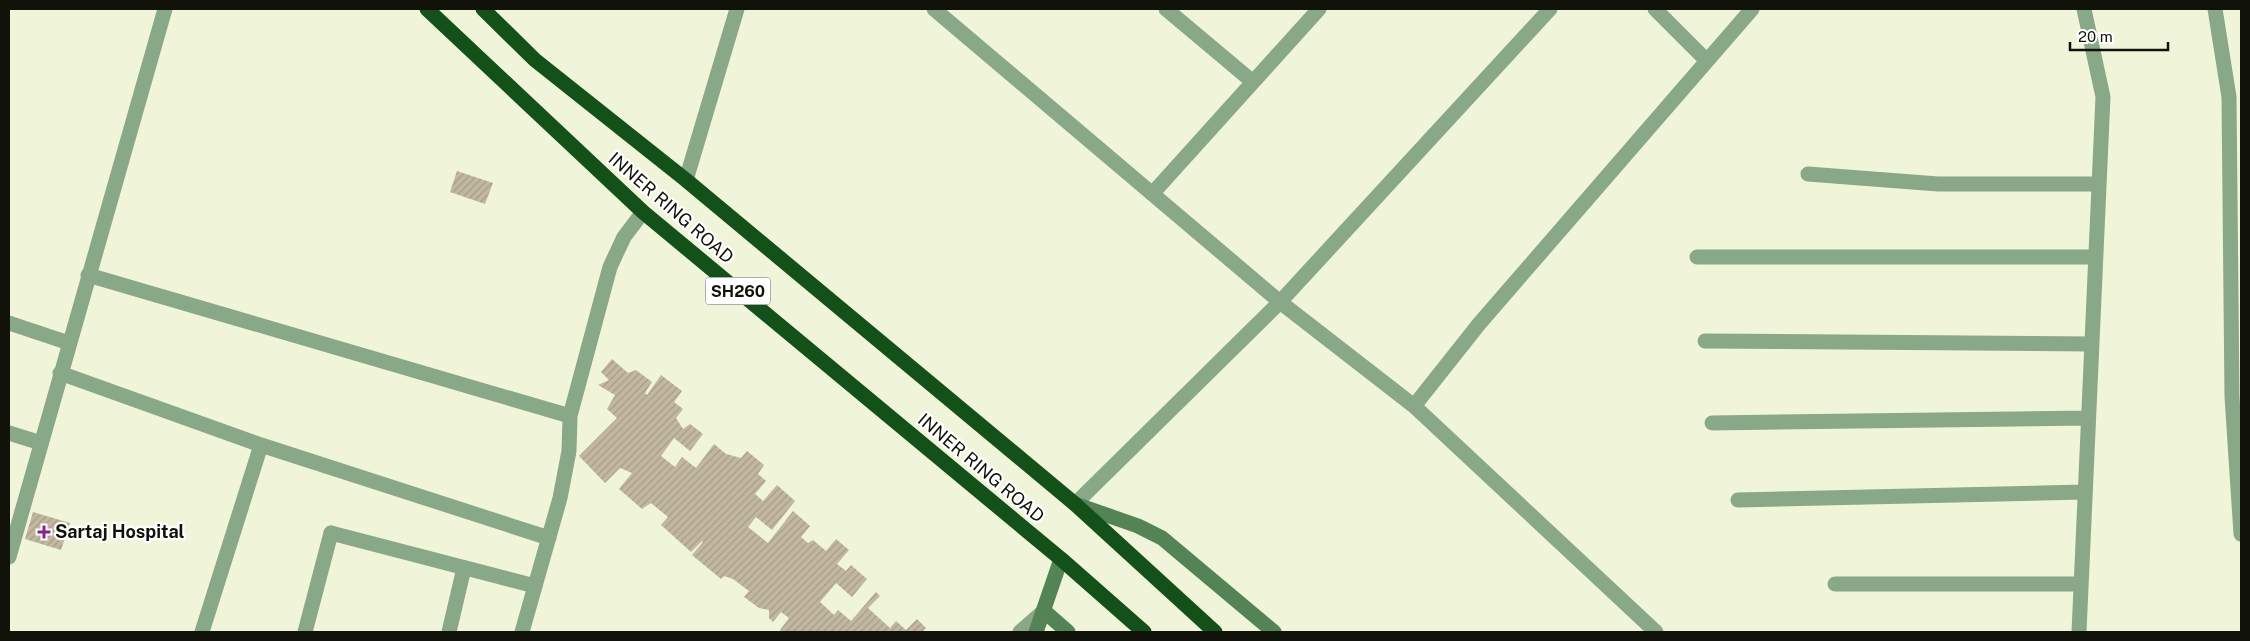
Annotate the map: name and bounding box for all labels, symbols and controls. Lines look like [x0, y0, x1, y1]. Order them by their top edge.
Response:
scale bar [2070, 20, 2168, 52]
text: 20 m [2078, 28, 2113, 45]
street label: INNER RING ROAD [605, 148, 738, 267]
road number: SH260 [706, 278, 770, 304]
street label: INNER RING ROAD [914, 409, 1049, 527]
place label: Sartaj Hospital [55, 521, 185, 542]
marker: Sartaj Hospital [37, 525, 51, 539]

